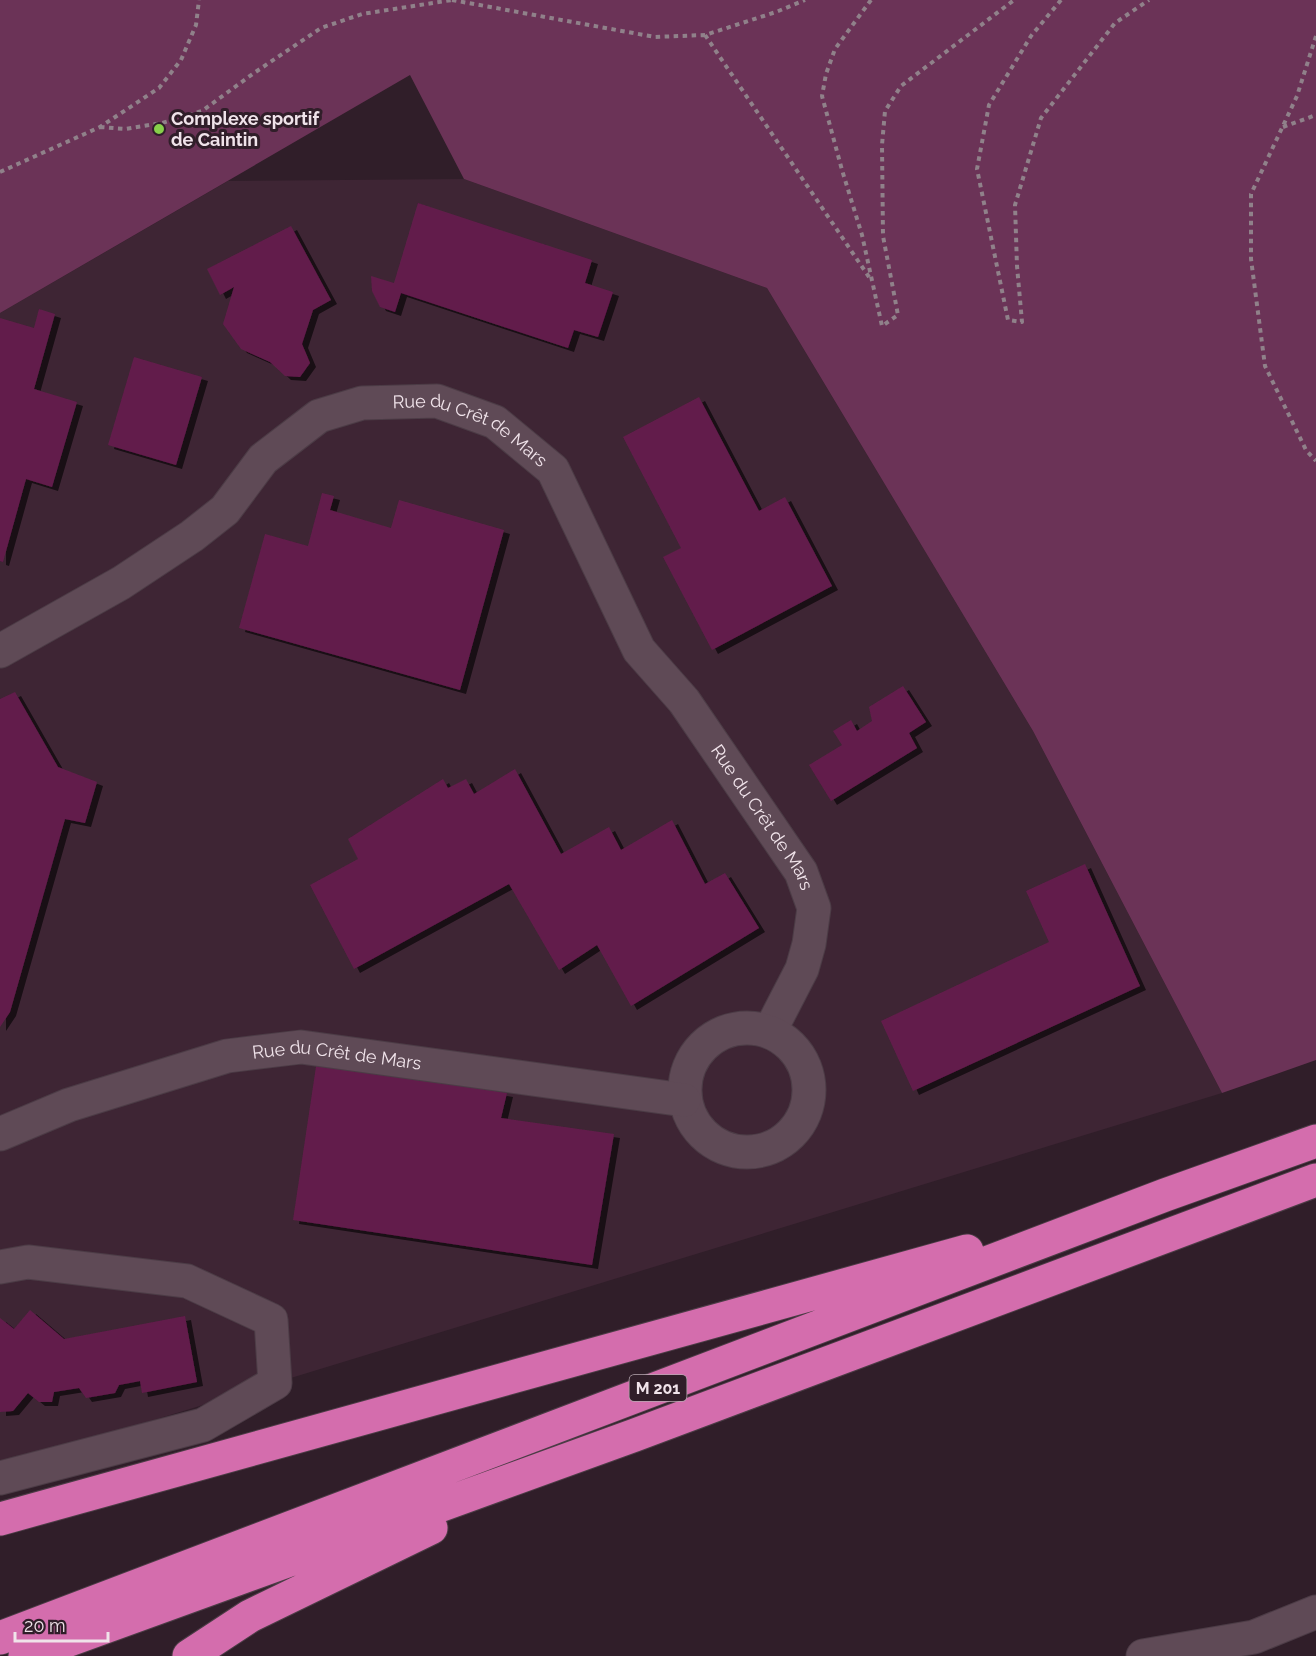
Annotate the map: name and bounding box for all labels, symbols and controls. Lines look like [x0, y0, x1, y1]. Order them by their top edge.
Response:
place label: Complexe sportif de Caintin [171, 108, 320, 150]
marker: Complexe sportif de Caintin [152, 122, 166, 136]
street label: Rue du Crêt de Mars [392, 390, 552, 471]
street label: Rue du Crêt de Mars [707, 740, 818, 893]
street label: Rue du Crêt de Mars [251, 1036, 423, 1074]
road number: M 201 [630, 1375, 686, 1401]
scale bar [15, 1605, 108, 1643]
text: 20 m [24, 1615, 66, 1636]

